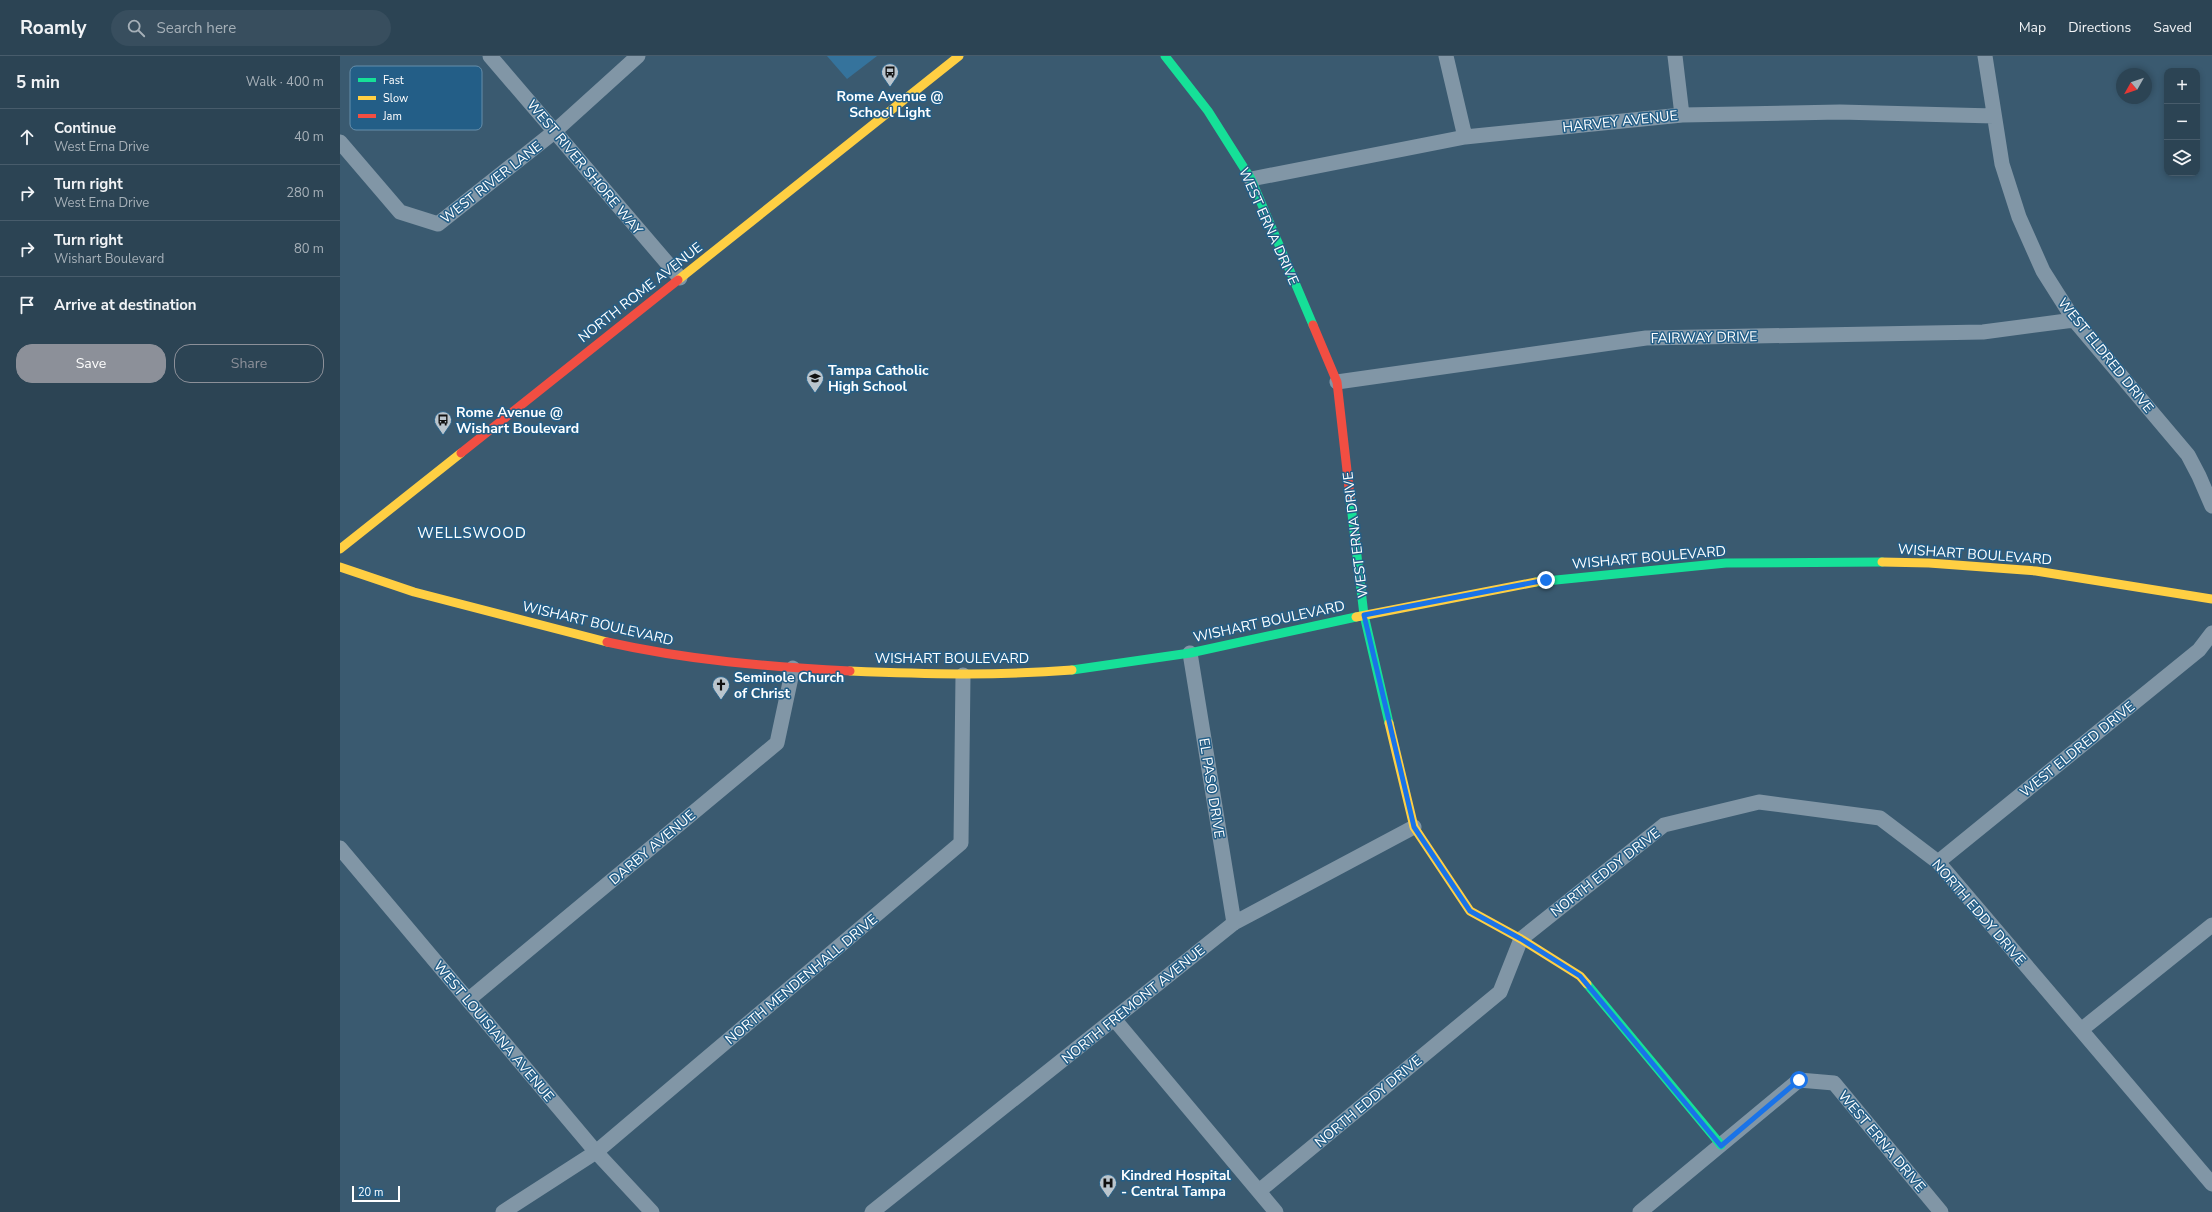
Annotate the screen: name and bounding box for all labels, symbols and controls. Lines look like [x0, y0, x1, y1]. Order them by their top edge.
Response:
search box [111, 10, 391, 46]
text: Roamly [20, 15, 87, 41]
icon: search [125, 17, 147, 39]
text: Search here [157, 18, 236, 38]
text: Map [2019, 18, 2046, 37]
text: Directions [2068, 18, 2131, 37]
text: Saved [2153, 18, 2192, 37]
bus stop icon: Rome Avenue @ School Light [880, 62, 900, 87]
legend [350, 66, 482, 130]
north arrow [2116, 68, 2152, 104]
map controls [2164, 68, 2200, 176]
button: + [2164, 68, 2200, 104]
text: 5 min [16, 71, 60, 94]
text: Walk · 400 m [246, 73, 324, 91]
text: Fast [383, 73, 404, 88]
place label: Rome Avenue @ School Light [837, 87, 943, 122]
text: Slow [383, 91, 408, 106]
street label: WEST RIVER SHORE WAY [522, 96, 647, 239]
button: − [2164, 104, 2200, 140]
street label: HARVEY AVENUE [1562, 106, 1679, 137]
text: Jam [382, 109, 402, 124]
text: Continue [54, 118, 116, 138]
icon: ahead [16, 126, 38, 148]
text: 40 m [294, 128, 324, 146]
street label: WEST RIVER LANE [437, 137, 546, 228]
text: West Erna Drive [54, 138, 149, 156]
button: layers [2164, 140, 2200, 176]
street label: WEST ERNA DRIVE [1234, 164, 1303, 288]
text: Turn right [54, 174, 123, 194]
icon: right [16, 182, 38, 204]
text: 280 m [286, 184, 324, 202]
text: West Erna Drive [54, 194, 149, 212]
text: Turn right [54, 230, 123, 250]
icon: right [16, 238, 38, 260]
street label: NORTH ROME AVENUE [574, 238, 706, 347]
text: 80 m [294, 240, 324, 258]
text: Wishart Boulevard [54, 250, 164, 268]
icon: arrive [16, 294, 38, 316]
street label: WEST ELDRED DRIVE [2053, 294, 2158, 417]
text: Arrive at destination [54, 295, 197, 315]
street label: FAIRWAY DRIVE [1650, 327, 1758, 348]
button: Save [16, 344, 166, 383]
button: Share [174, 344, 324, 383]
place label: Tampa Catholic High School [828, 361, 929, 396]
school or university icon: Tampa Catholic High School [805, 368, 825, 393]
place label: Rome Avenue @ Wishart Boulevard [456, 403, 579, 438]
bus stop icon: Rome Avenue @ Wishart Boulevard [433, 410, 453, 435]
street label: WEST ERNA DRIVE [1338, 471, 1373, 599]
district label: WELLSWOOD [417, 523, 527, 543]
street label: WISHART BOULEVARD [1897, 540, 2053, 569]
street label: WISHART BOULEVARD [1571, 541, 1727, 574]
route end [1537, 571, 1555, 589]
street label: WISHART BOULEVARD [1192, 596, 1347, 647]
street label: WISHART BOULEVARD [520, 597, 675, 650]
street label: WISHART BOULEVARD [875, 649, 1029, 668]
place label: Seminole Church of Christ [734, 668, 844, 703]
church icon: Seminole Church of Christ [711, 675, 731, 700]
street label: WEST ELDRED DRIVE [2016, 697, 2139, 802]
street label: EL PASO DRIVE [1194, 736, 1229, 840]
street label: DARBY AVENUE [605, 806, 699, 889]
street label: NORTH EDDY DRIVE [1547, 824, 1664, 921]
street label: NORTH EDDY DRIVE [1927, 855, 2030, 969]
street label: NORTH MENDENHALL DRIVE [721, 910, 881, 1049]
street label: NORTH FREMONT AVENUE [1058, 941, 1209, 1068]
street label: WEST LOUISIANA AVENUE [429, 957, 558, 1106]
street label: NORTH EDDY DRIVE [1311, 1051, 1426, 1152]
route start [1790, 1071, 1808, 1089]
street label: WEST ERNA DRIVE [1834, 1087, 1930, 1196]
place label: Kindred Hospital - Central Tampa [1121, 1166, 1231, 1201]
hospital icon: Kindred Hospital - Central Tampa [1098, 1173, 1118, 1198]
scale bar [352, 1184, 400, 1203]
text: 20 m [358, 1185, 383, 1200]

